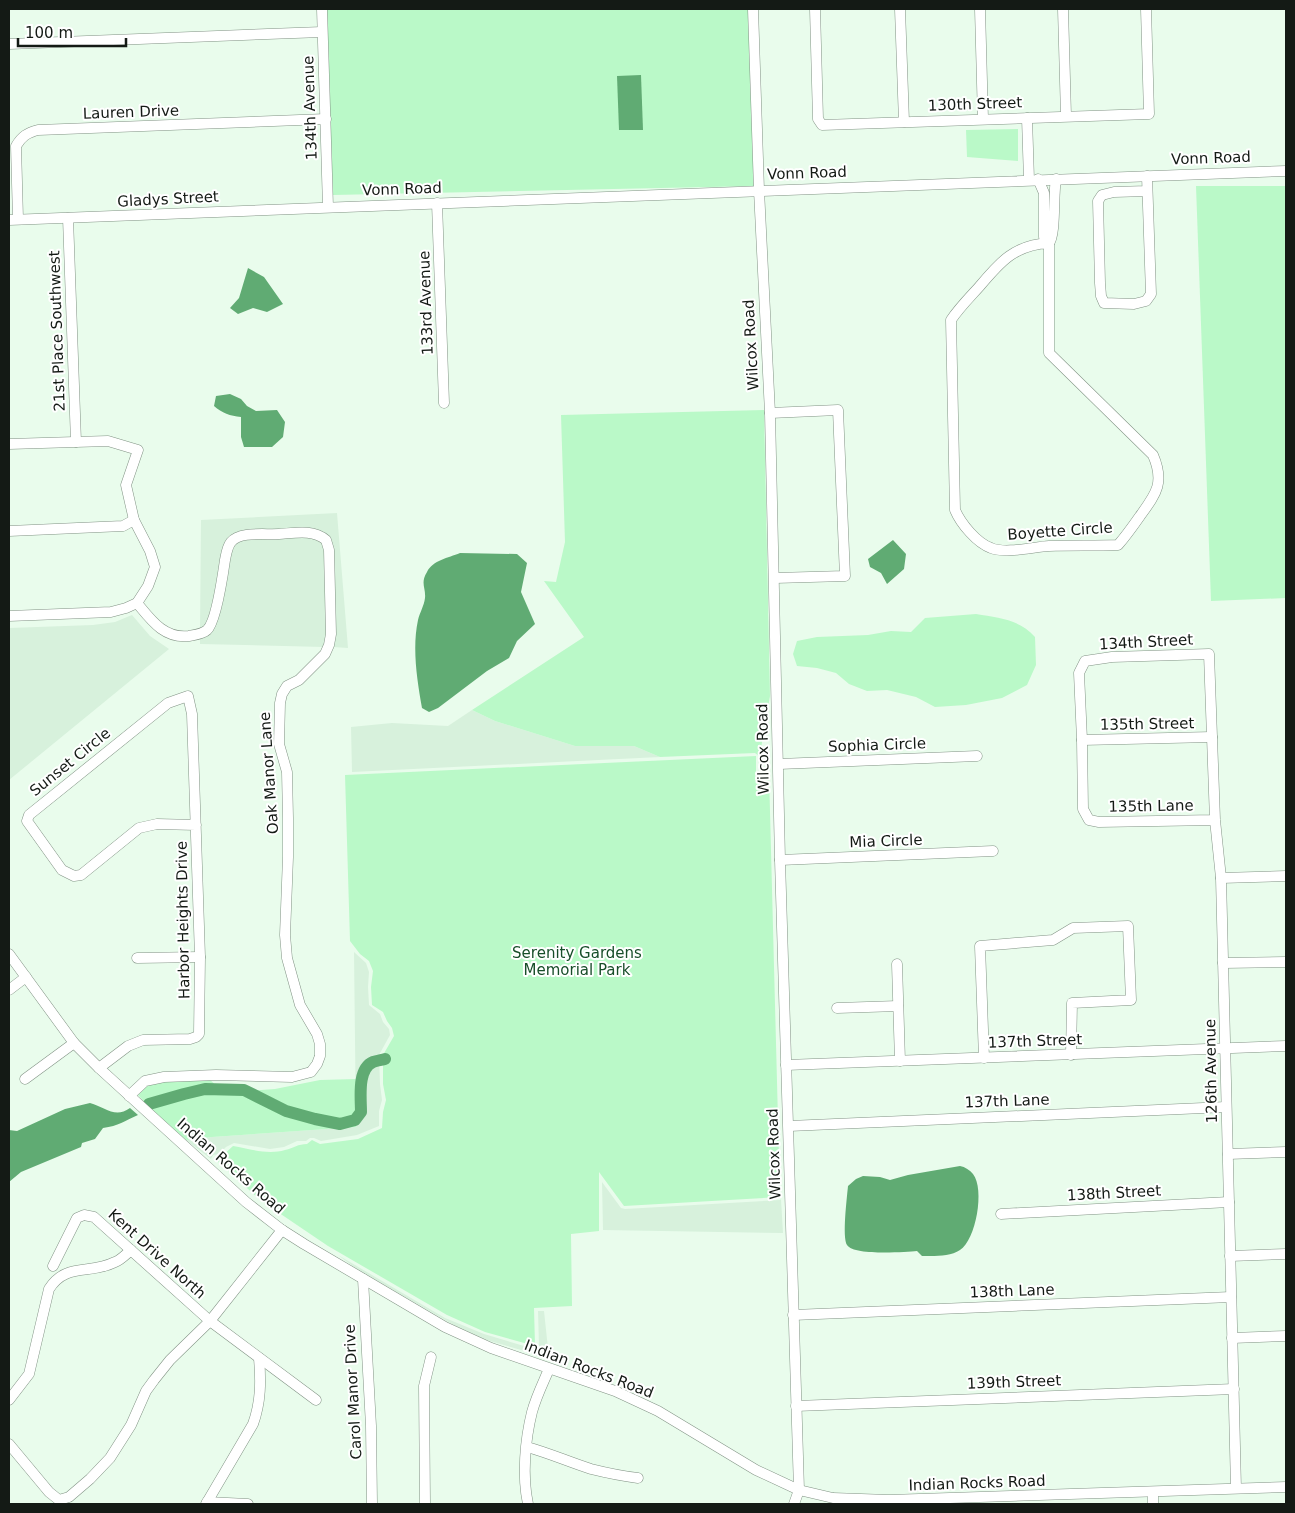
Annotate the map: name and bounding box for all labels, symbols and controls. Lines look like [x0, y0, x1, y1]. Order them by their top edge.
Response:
scale bar [18, 15, 125, 47]
text: 100 m [25, 24, 73, 42]
street label: 134th Avenue [299, 55, 321, 161]
street label: 130th Street [928, 93, 1023, 115]
street label: Lauren Drive [83, 101, 179, 123]
street label: Vonn Road [1171, 148, 1251, 168]
street label: Vonn Road [767, 163, 847, 183]
street label: Vonn Road [362, 179, 442, 199]
street label: Gladys Street [117, 187, 219, 211]
street label: 21st Place Southwest [45, 250, 69, 412]
street label: 133rd Avenue [415, 250, 437, 356]
street label: Wilcox Road [740, 299, 762, 391]
street label: Boyette Circle [1007, 518, 1113, 544]
street label: 134th Street [1098, 631, 1194, 653]
street label: Wilcox Road [753, 703, 773, 795]
street label: Oak Manor Lane [256, 711, 282, 835]
street label: 135th Street [1100, 714, 1194, 734]
street label: Sunset Circle [26, 724, 114, 800]
street label: Sophia Circle [828, 734, 926, 756]
street label: 135th Lane [1108, 796, 1194, 816]
street label: Mia Circle [849, 831, 923, 851]
street label: Harbor Heights Drive [173, 841, 193, 999]
park label: Serenity Gardens Memorial Park [512, 944, 642, 979]
street label: 126th Avenue [1201, 1019, 1221, 1123]
street label: 137th Street [988, 1030, 1083, 1052]
street label: 137th Lane [964, 1091, 1050, 1111]
street label: Wilcox Road [763, 1108, 785, 1200]
street label: Indian Rocks Road [173, 1114, 289, 1218]
street label: 138th Street [1066, 1182, 1162, 1204]
street label: Kent Drive North [104, 1205, 210, 1303]
street label: 138th Lane [969, 1281, 1055, 1301]
street label: Carol Manor Drive [340, 1324, 366, 1460]
street label: Indian Rocks Road [522, 1336, 656, 1402]
street label: 139th Street [967, 1371, 1062, 1393]
street label: Indian Rocks Road [908, 1472, 1046, 1494]

